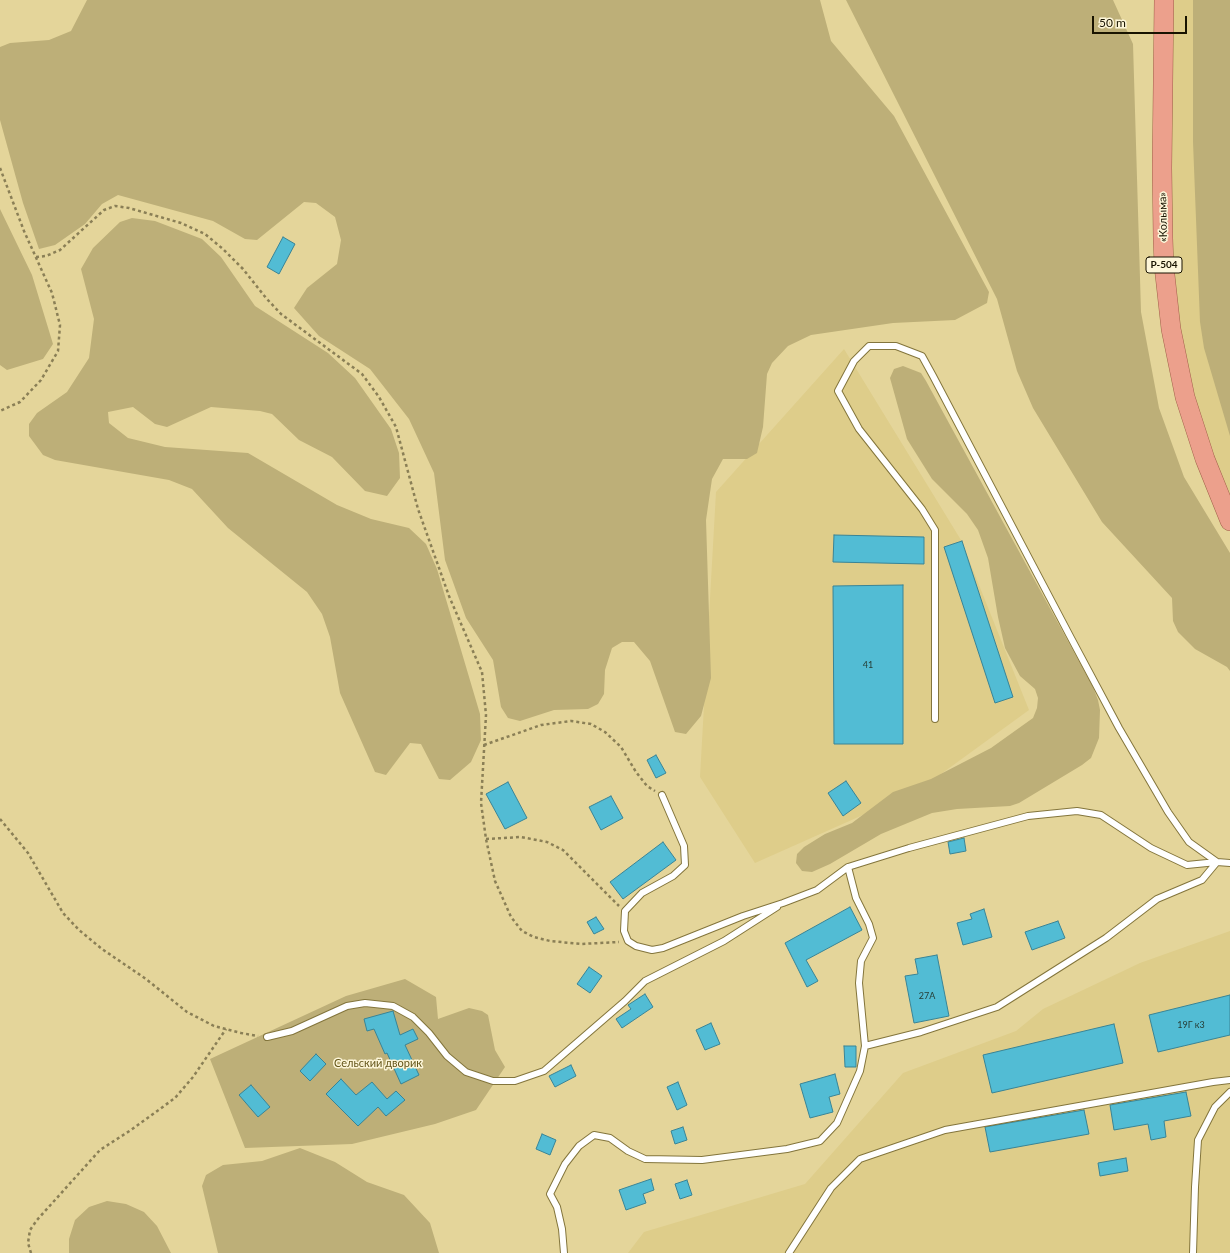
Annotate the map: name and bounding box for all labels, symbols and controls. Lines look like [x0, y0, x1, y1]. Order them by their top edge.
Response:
scale bar [1094, 8, 1189, 34]
text: 50 m [1099, 15, 1126, 30]
street label: «Колыма» [1156, 192, 1170, 242]
road number: Р-504 [1146, 257, 1182, 273]
house number: 41 [863, 660, 873, 670]
house number: 27А [919, 991, 935, 1001]
house number: 19Г к3 [1177, 1020, 1205, 1030]
park label: Сельский дворик [334, 1056, 422, 1070]

